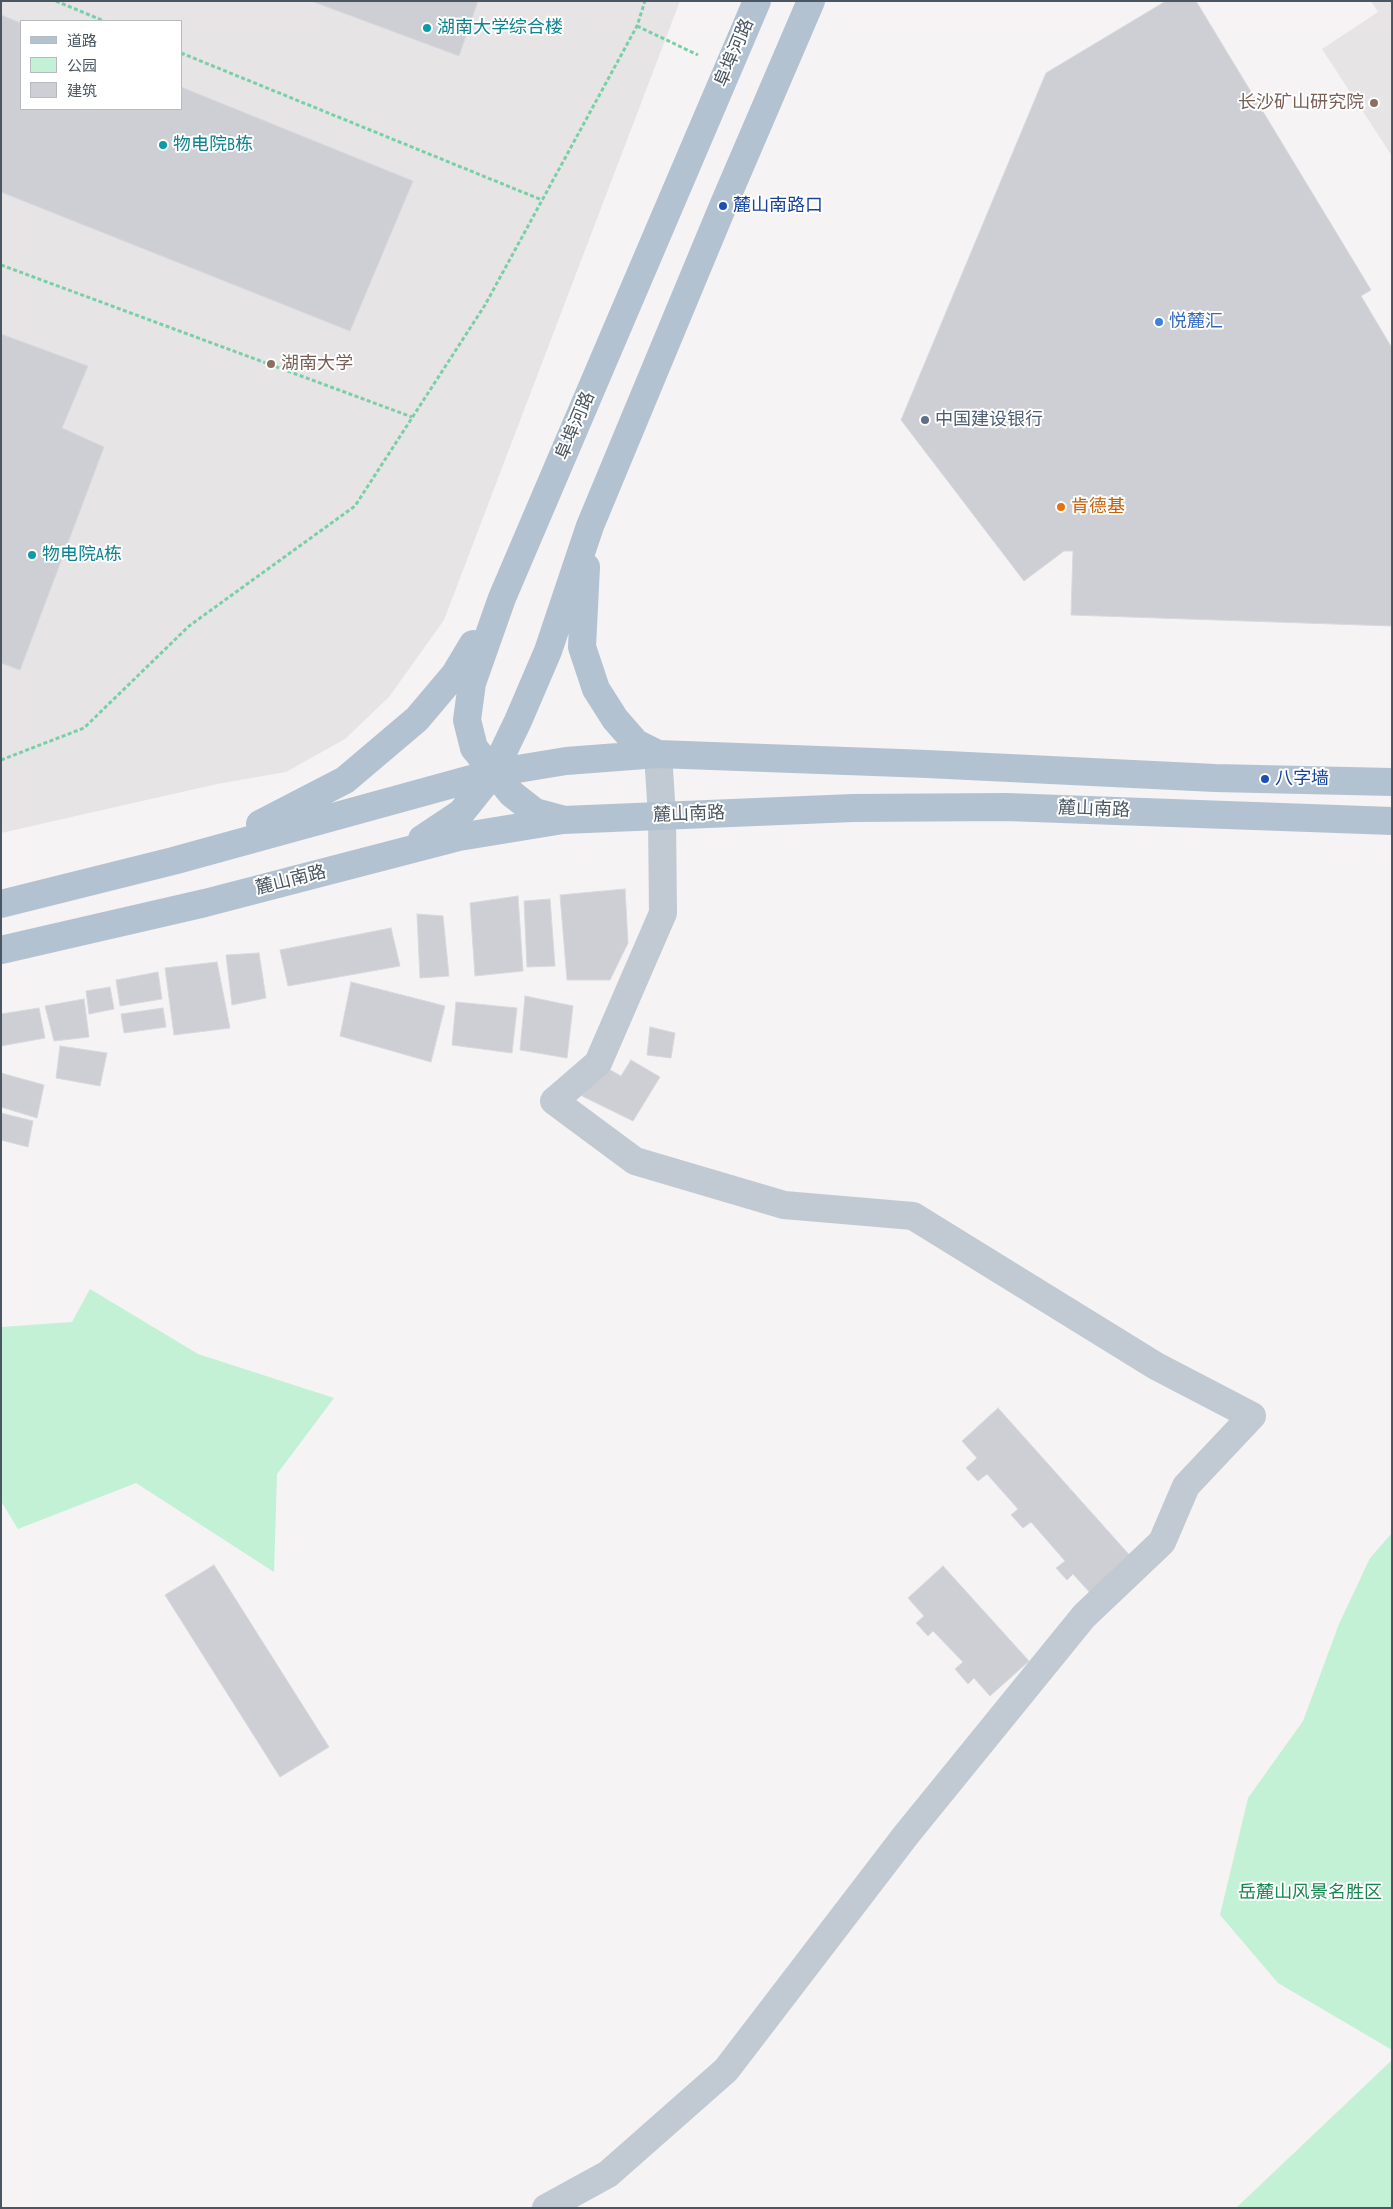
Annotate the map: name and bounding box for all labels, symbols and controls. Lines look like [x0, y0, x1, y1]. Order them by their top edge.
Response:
street label: 阜埠河路 [711, 16, 759, 90]
place label: 湖南大学综合楼 [437, 17, 563, 39]
legend [20, 20, 182, 110]
marker: 湖南大学综合楼 [421, 22, 433, 34]
text: 道路 [67, 32, 97, 51]
text: 公园 [67, 57, 97, 76]
text: 建筑 [67, 82, 97, 101]
place label: 长沙矿山研究院 [1238, 92, 1364, 114]
marker: 长沙矿山研究院 [1368, 97, 1380, 109]
place label: 物电院B栋 [173, 134, 253, 156]
marker: 物电院B栋 [157, 139, 169, 151]
place label: 麓山南路口 [733, 195, 823, 217]
marker: 麓山南路口 [717, 200, 729, 212]
place label: 悦麓汇 [1169, 311, 1223, 333]
marker: 悦麓汇 [1153, 316, 1165, 328]
place label: 湖南大学 [281, 353, 353, 375]
marker: 湖南大学 [265, 358, 277, 370]
street label: 阜埠河路 [552, 389, 600, 463]
place label: 中国建设银行 [935, 409, 1043, 431]
marker: 中国建设银行 [919, 414, 931, 426]
place label: 肯德基 [1071, 496, 1125, 518]
marker: 肯德基 [1055, 501, 1067, 513]
place label: 物电院A栋 [42, 544, 122, 566]
marker: 物电院A栋 [26, 549, 38, 561]
place label: 八字墙 [1275, 768, 1329, 790]
marker: 八字墙 [1259, 773, 1271, 785]
street label: 麓山南路 [1058, 798, 1130, 822]
street label: 麓山南路 [653, 803, 725, 827]
street label: 麓山南路 [253, 862, 329, 900]
park label: 岳麓山风景名胜区 [1238, 1882, 1382, 1904]

